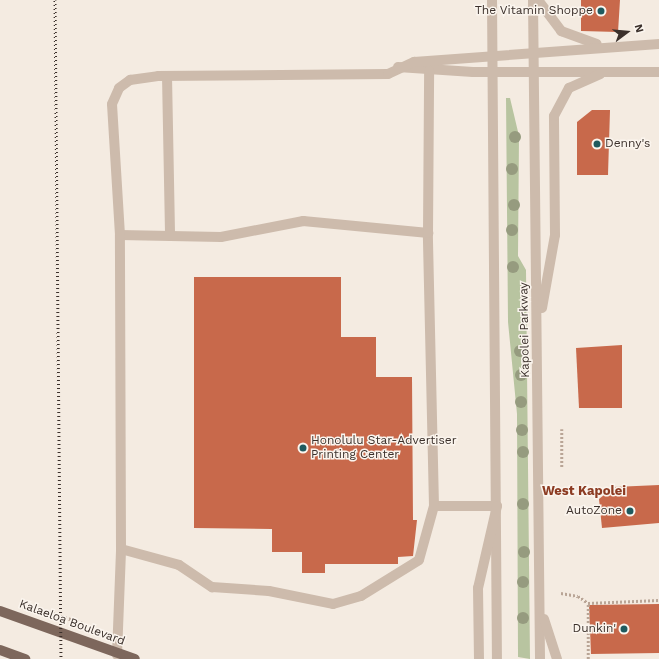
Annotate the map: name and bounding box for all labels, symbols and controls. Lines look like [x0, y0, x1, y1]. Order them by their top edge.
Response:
place label: The Vitamin Shoppe [474, 4, 593, 18]
marker: The Vitamin Shoppe [596, 6, 606, 16]
north arrow [607, 12, 647, 52]
text: N [632, 23, 646, 34]
place label: Denny's [605, 137, 650, 151]
marker: Denny's [592, 139, 602, 149]
street label: Kapolei Parkway [517, 282, 533, 378]
place label: Honolulu Star-Advertiser Printing Center [311, 434, 457, 462]
marker: Honolulu Star-Advertiser Printing Center [298, 443, 308, 453]
district label: West Kapolei [542, 483, 626, 499]
place label: AutoZone [566, 504, 622, 518]
marker: AutoZone [625, 506, 635, 516]
street label: Kalaeloa Boulevard [17, 597, 127, 649]
place label: Dunkin' [573, 622, 616, 636]
marker: Dunkin' [619, 624, 629, 634]

